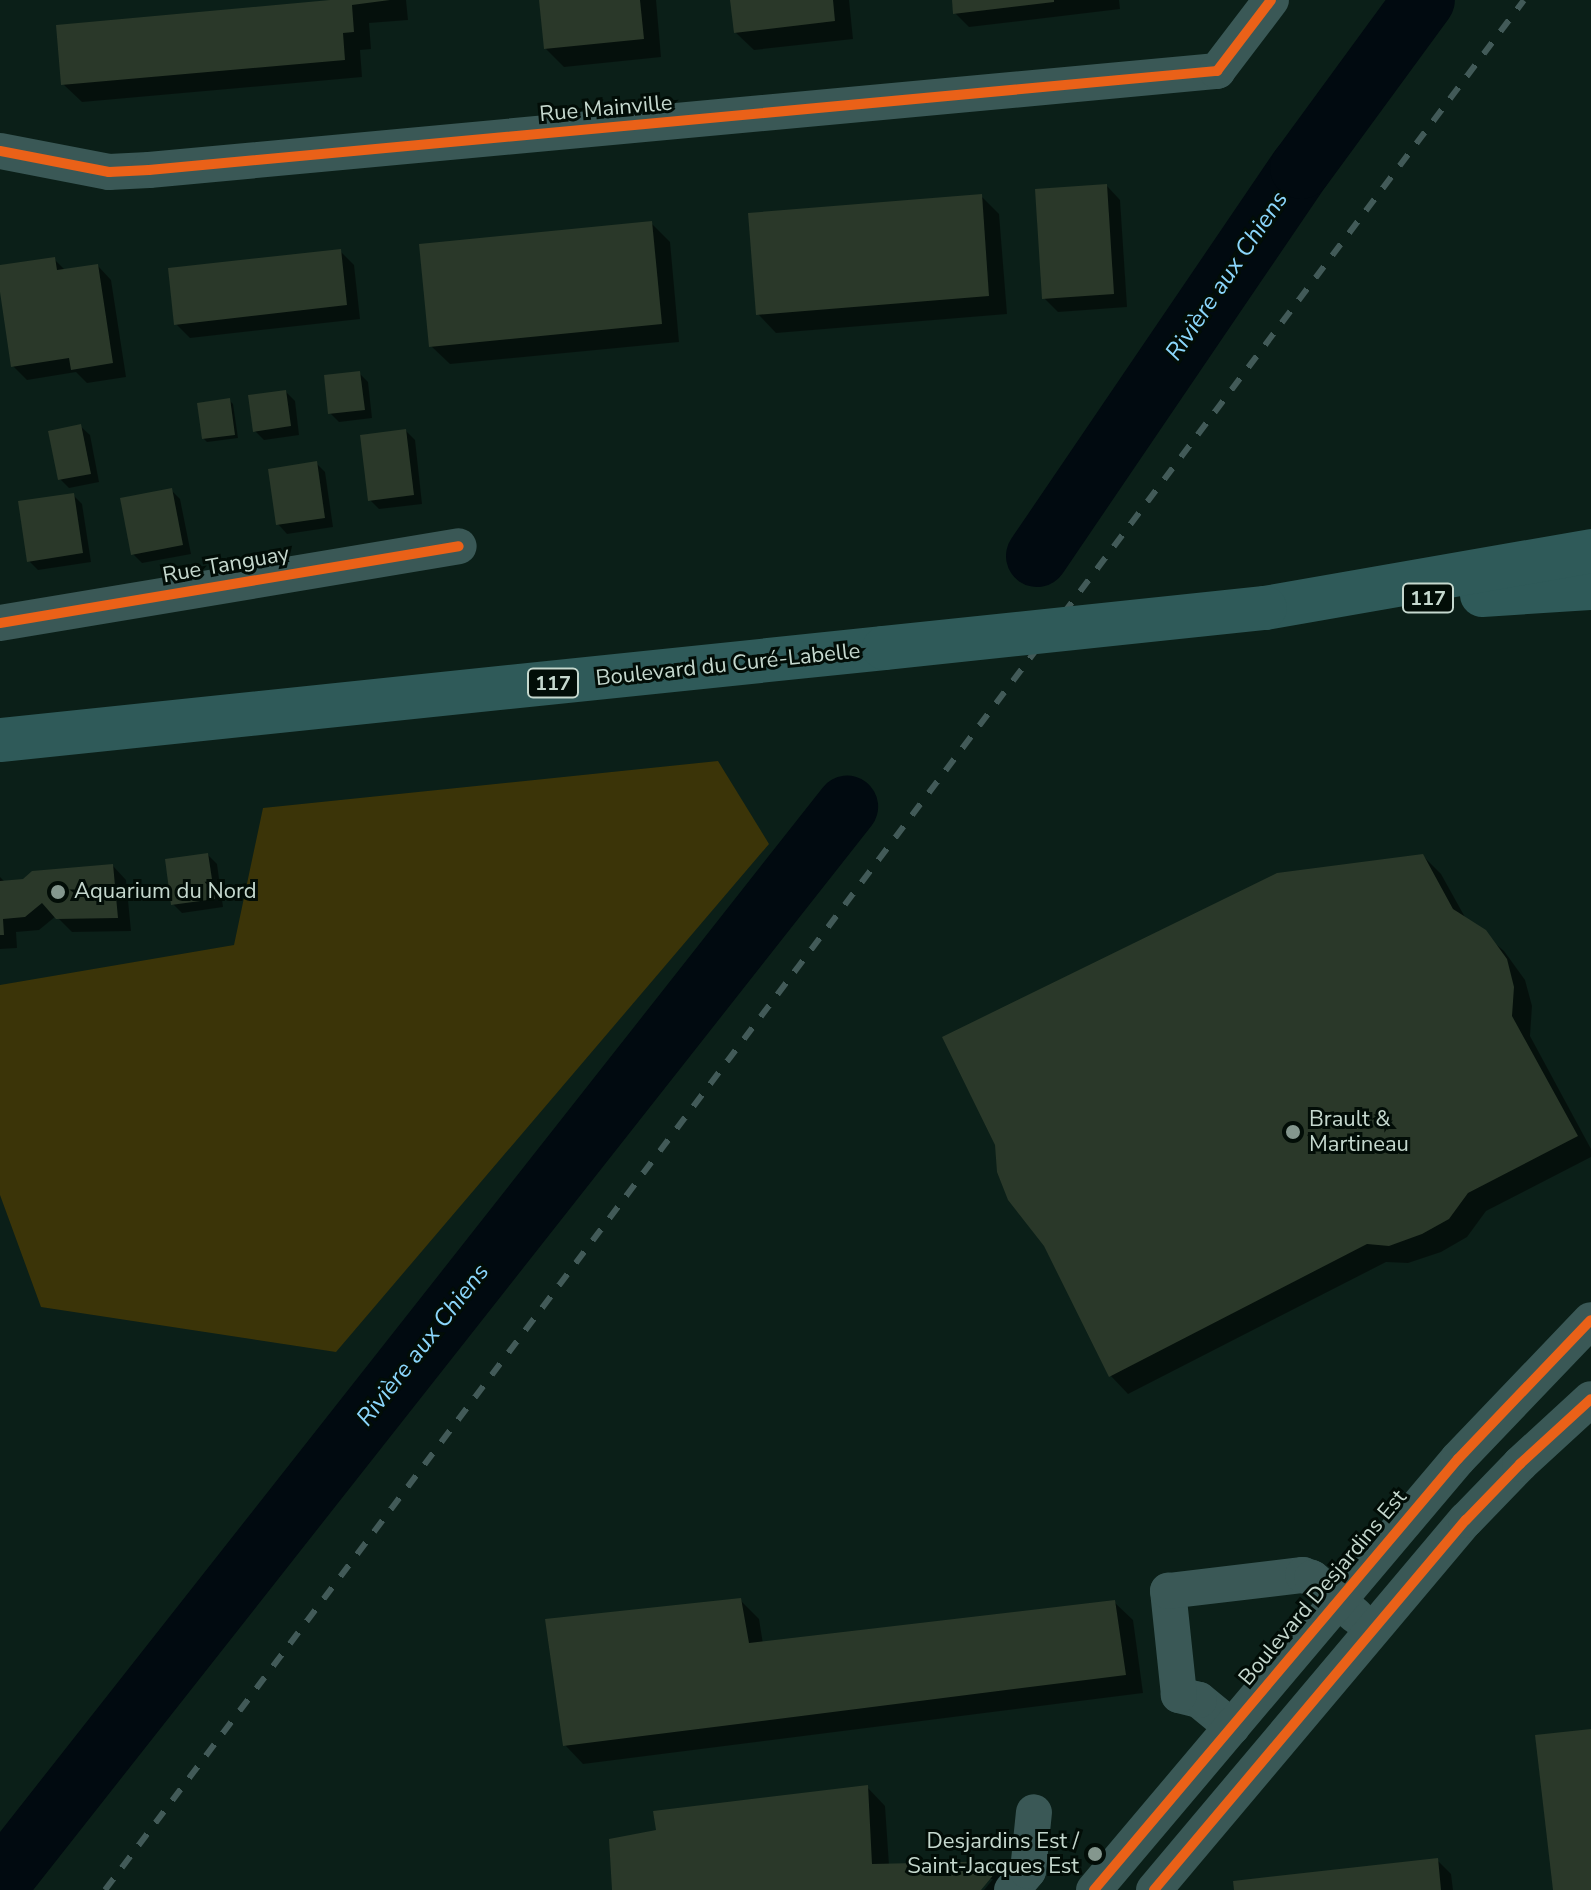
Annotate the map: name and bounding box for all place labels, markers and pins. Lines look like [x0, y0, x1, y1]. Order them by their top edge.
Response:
place label: Aquarium du Nord [74, 879, 256, 905]
marker: Aquarium du Nord [49, 883, 67, 901]
place label: Brault & Martineau [1309, 1106, 1409, 1158]
marker: Brault & Martineau [1284, 1123, 1302, 1141]
place label: Desjardins Est / Saint-Jacques Est [907, 1828, 1079, 1880]
marker: Desjardins Est / Saint-Jacques Est [1086, 1845, 1104, 1863]

